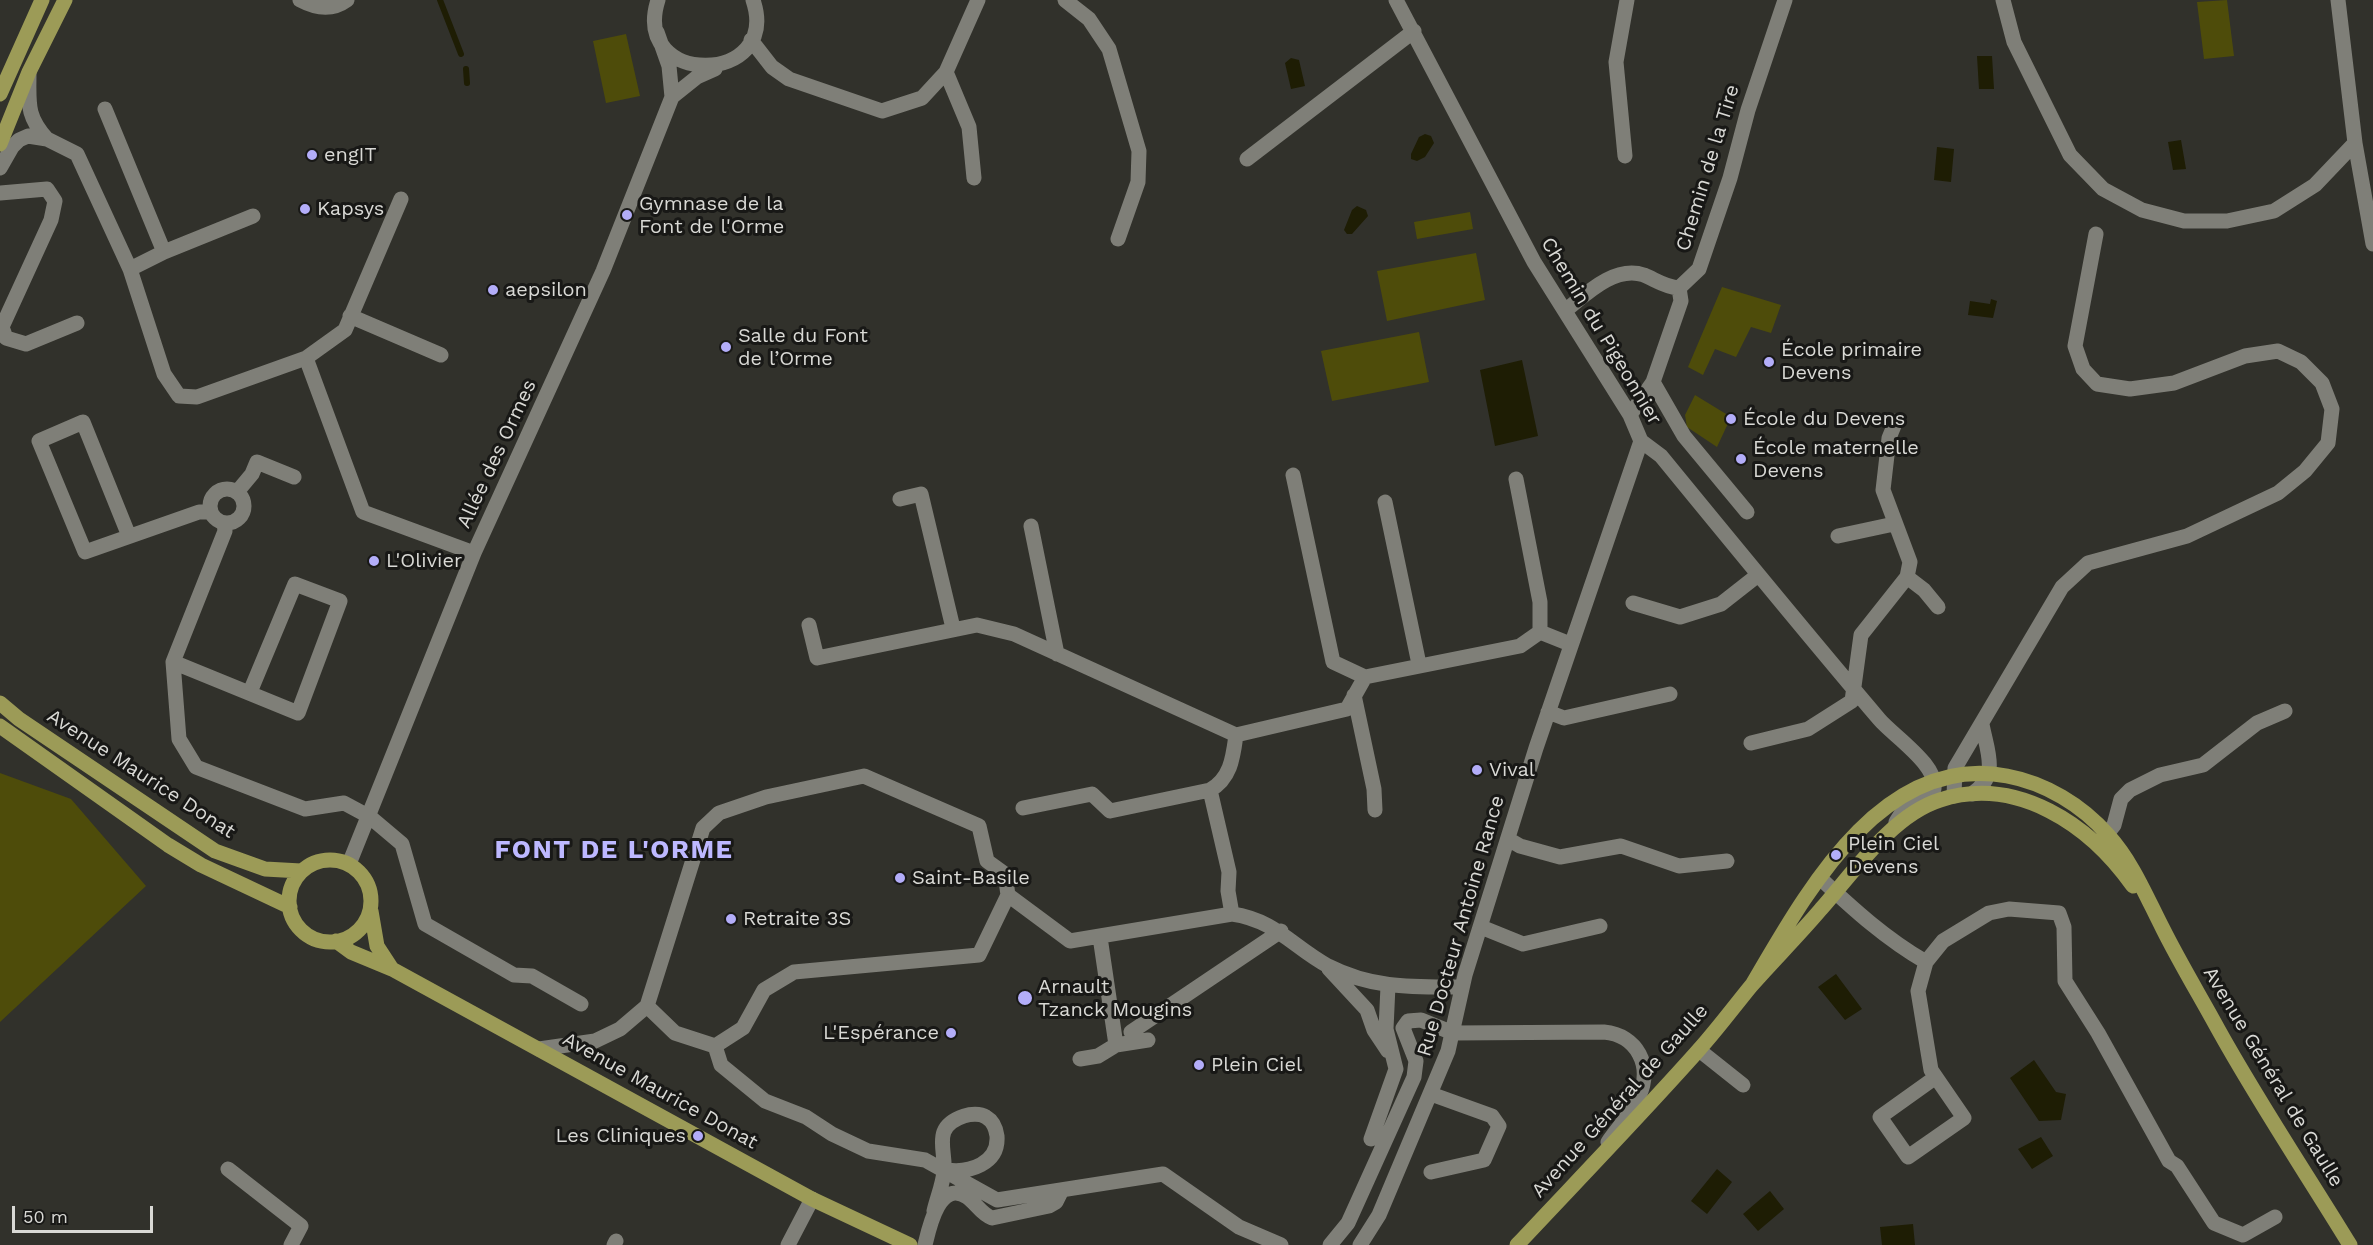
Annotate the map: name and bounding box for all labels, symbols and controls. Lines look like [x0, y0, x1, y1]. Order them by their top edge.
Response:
street label: Chemin de la Tire [1671, 82, 1745, 254]
place label: engIT [324, 143, 377, 167]
marker: engIT [305, 148, 319, 162]
place label: Gymnase de la Font de l'Orme [639, 192, 784, 239]
place label: Kapsys [317, 197, 384, 221]
marker: Kapsys [298, 202, 312, 216]
marker: Gymnase de la Font de l'Orme [620, 208, 634, 222]
street label: Chemin du Pigeonnier [1536, 233, 1666, 429]
place label: aepsilon [505, 278, 587, 302]
marker: aepsilon [486, 283, 500, 297]
place label: Salle du Font de l’Orme [738, 324, 868, 371]
place label: École primaire Devens [1781, 338, 1922, 385]
marker: Salle du Font de l’Orme [719, 340, 733, 354]
marker: École primaire Devens [1762, 355, 1776, 369]
street label: Allée des Ormes [452, 376, 542, 532]
place label: École du Devens [1743, 407, 1905, 431]
marker: École du Devens [1724, 412, 1738, 426]
place label: École maternelle Devens [1753, 436, 1919, 483]
marker: École maternelle Devens [1734, 452, 1748, 466]
place label: L'Olivier [386, 549, 462, 573]
marker: L'Olivier [367, 554, 381, 568]
street label: Avenue Maurice Donat [42, 704, 240, 844]
place label: Vival [1489, 758, 1535, 782]
marker: Vival [1470, 763, 1484, 777]
street label: Rue Docteur Antoine Rance [1412, 793, 1510, 1059]
place label: Plein Ciel Devens [1848, 832, 1939, 879]
district label: FONT DE L'ORME [495, 834, 733, 866]
marker: Plein Ciel Devens [1829, 848, 1843, 862]
place label: Saint-Basile [912, 866, 1030, 890]
marker: Saint-Basile [893, 871, 907, 885]
place label: Retraite 3S [743, 907, 851, 931]
marker: Retraite 3S [724, 912, 738, 926]
street label: Avenue Général de Gaulle [2198, 963, 2348, 1191]
place label: Arnault Tzanck Mougins [1038, 975, 1192, 1022]
marker: Arnault Tzanck Mougins [1016, 989, 1034, 1007]
street label: Avenue Général de Gaulle [1527, 999, 1713, 1203]
place label: L'Espérance [823, 1021, 939, 1045]
marker: L'Espérance [944, 1026, 958, 1040]
street label: Avenue Maurice Donat [558, 1027, 762, 1155]
place label: Plein Ciel [1211, 1053, 1302, 1077]
marker: Plein Ciel [1192, 1058, 1206, 1072]
place label: Les Cliniques [556, 1124, 686, 1148]
marker: Les Cliniques [691, 1129, 705, 1143]
scale bar [15, 1194, 156, 1232]
text: 50 m [23, 1206, 68, 1227]

